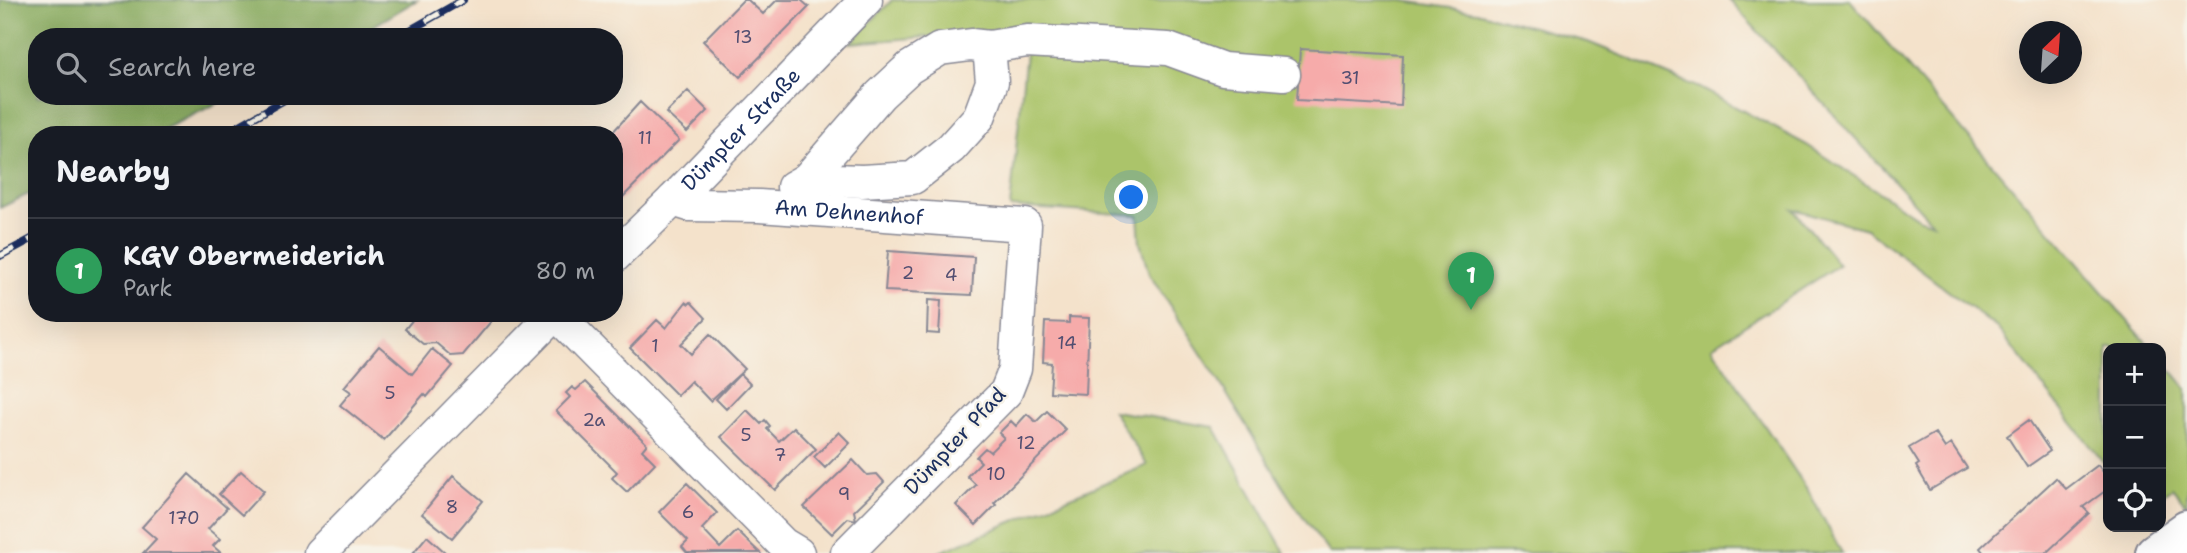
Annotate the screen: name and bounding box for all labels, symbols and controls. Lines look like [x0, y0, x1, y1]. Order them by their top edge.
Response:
north arrow [2019, 21, 2082, 84]
house number: 13 [733, 25, 753, 49]
search box [28, 28, 623, 105]
icon: search [52, 48, 90, 86]
text: Search here [108, 49, 257, 84]
street label: Dümpter Straße [675, 62, 807, 197]
house number: 31 [1340, 66, 1360, 90]
house number: 11 [638, 126, 652, 150]
text: Nearby [56, 151, 171, 192]
your location [1114, 180, 1148, 214]
street label: Am Dehnenhof [774, 193, 925, 232]
text: KGV Obermeiderich [123, 238, 385, 273]
pin: 1 [1448, 252, 1494, 310]
text: 1 [74, 256, 84, 286]
text: 80 m [536, 256, 595, 286]
house number: 2 [902, 261, 914, 285]
house number: 4 [945, 263, 957, 287]
text: Park [123, 273, 172, 303]
house number: 14 [1057, 331, 1077, 355]
house number: 1 [651, 334, 659, 358]
map controls [2103, 343, 2166, 532]
button: + [2103, 343, 2166, 406]
house number: 5 [384, 381, 396, 405]
street label: Dümpter Pfad [898, 381, 1012, 501]
button: − [2103, 406, 2166, 469]
house number: 2a [582, 408, 606, 432]
house number: 5 [740, 423, 752, 447]
house number: 12 [1016, 431, 1036, 455]
house number: 7 [774, 443, 786, 467]
house number: 10 [986, 462, 1006, 486]
button: locate [2103, 469, 2166, 532]
house number: 9 [838, 482, 850, 506]
house number: 8 [446, 495, 458, 519]
house number: 6 [682, 500, 694, 524]
house number: 170 [168, 506, 200, 530]

